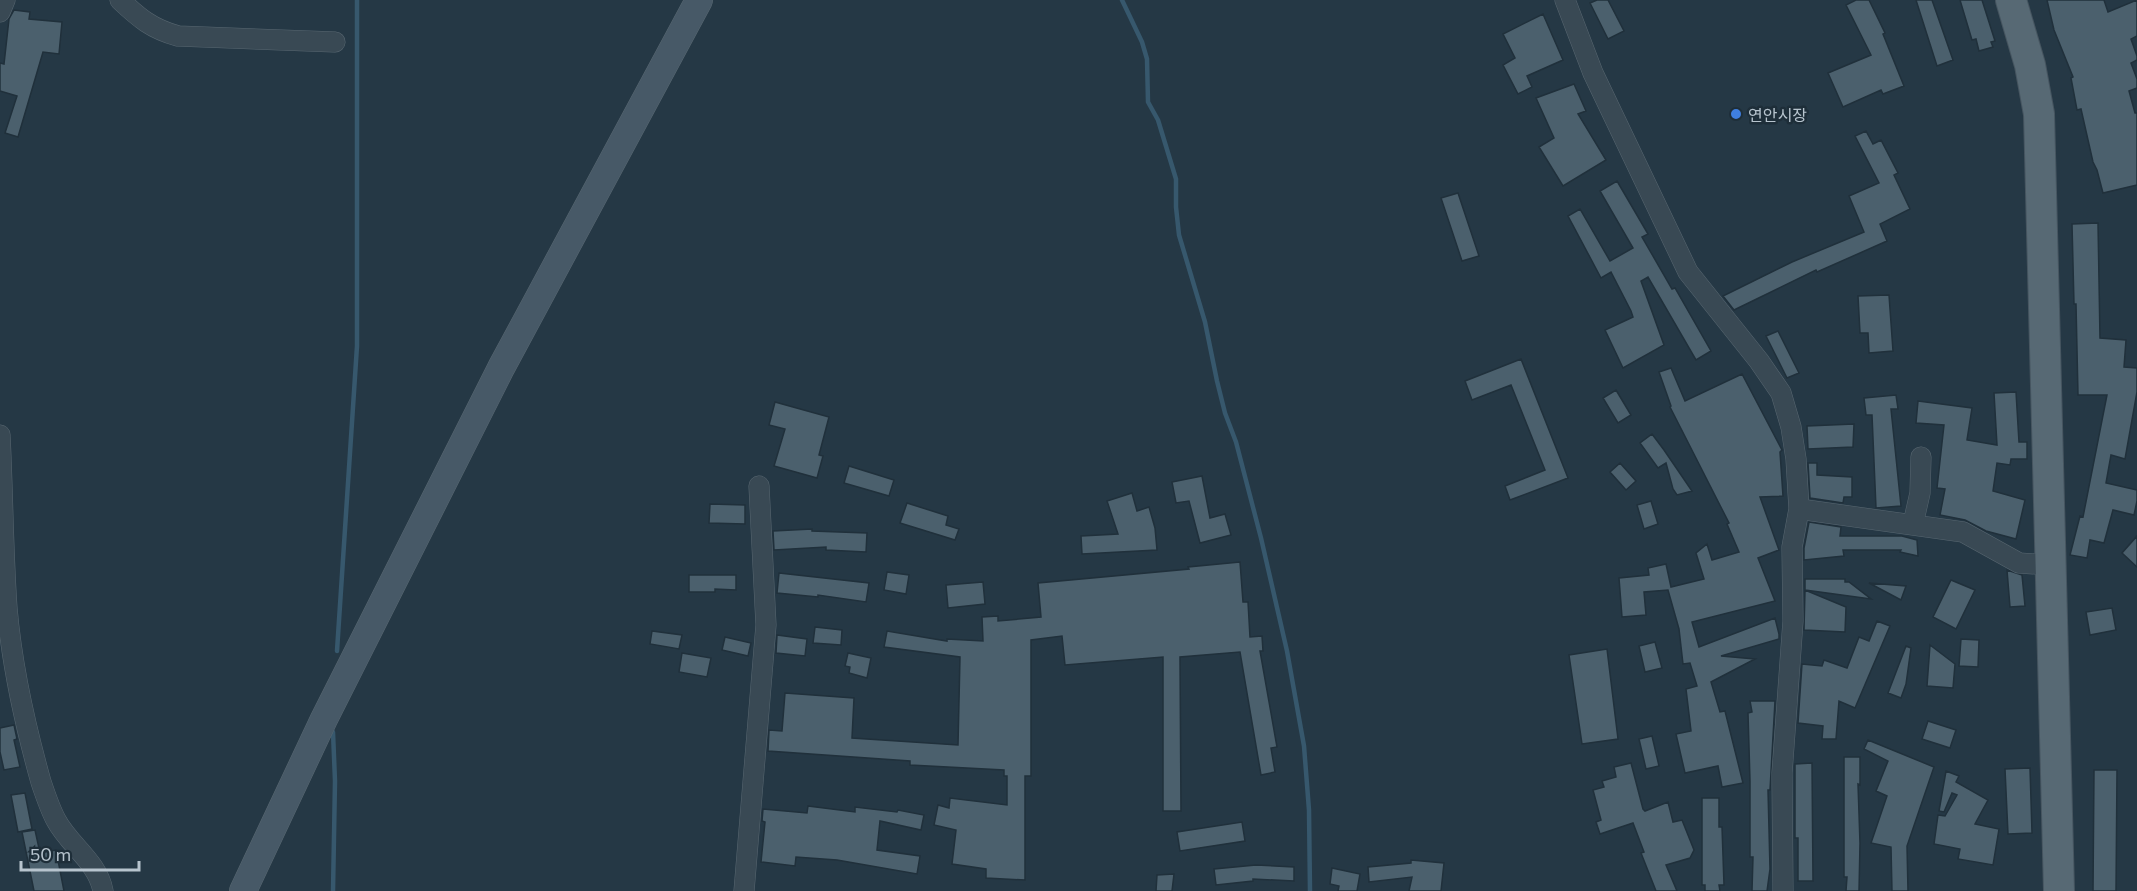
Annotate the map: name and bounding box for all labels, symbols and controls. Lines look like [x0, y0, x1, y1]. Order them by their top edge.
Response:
place label: 연안시장 [1748, 105, 1807, 124]
marker: 연안시장 [1729, 107, 1743, 121]
scale bar [21, 834, 140, 872]
text: 50 m [30, 843, 71, 865]

